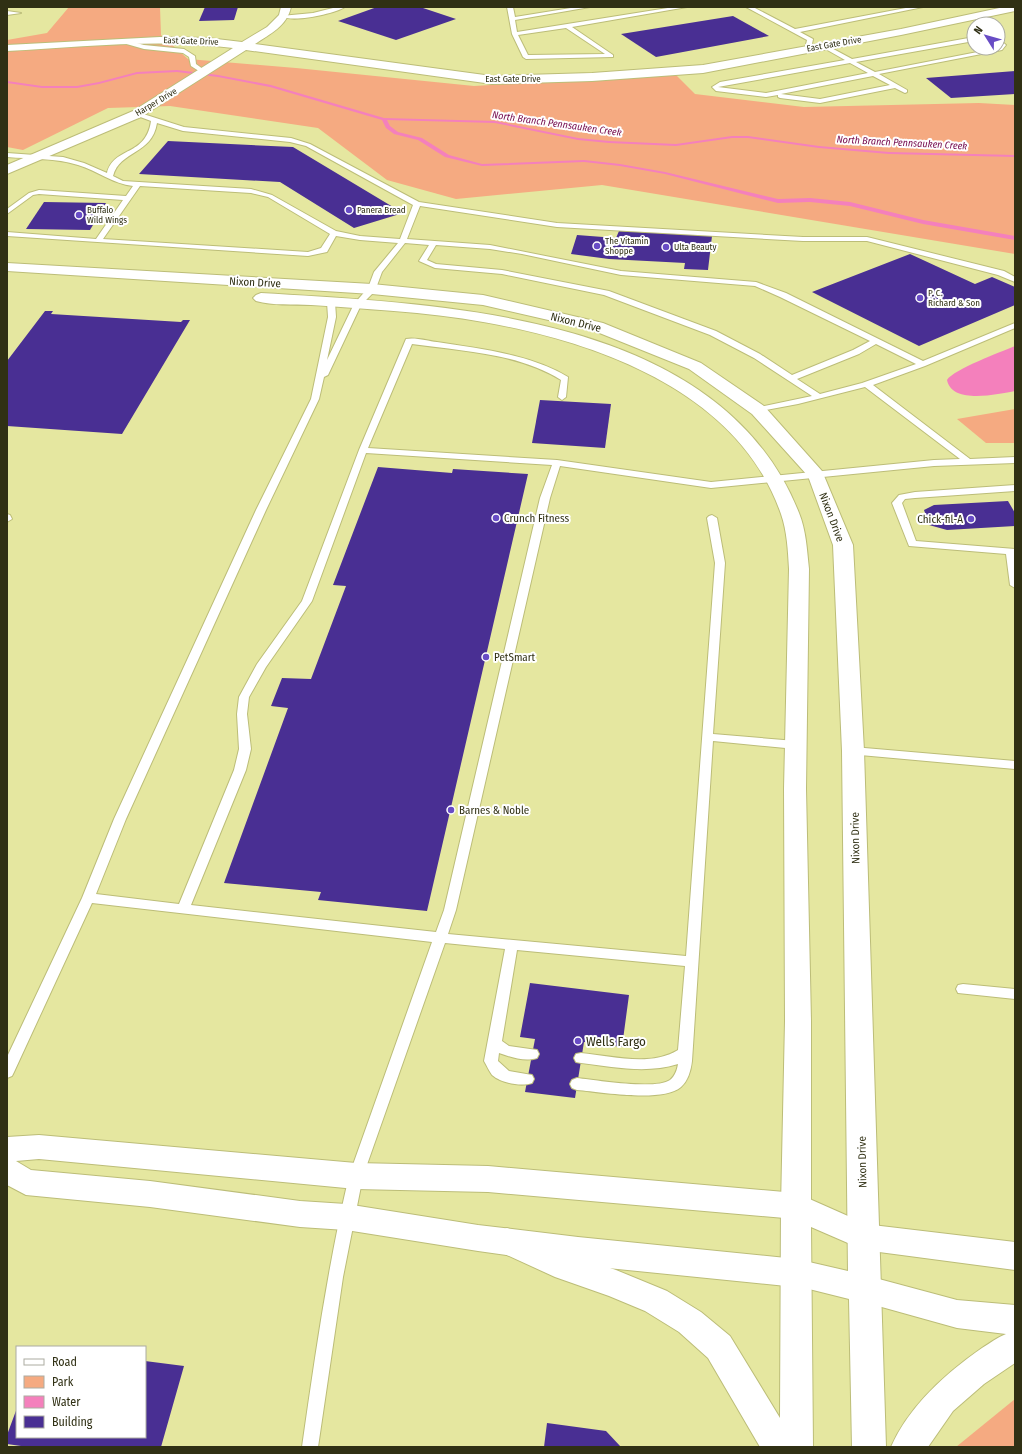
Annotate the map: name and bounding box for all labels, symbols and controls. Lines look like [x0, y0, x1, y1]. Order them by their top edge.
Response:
north arrow [966, 16, 1006, 56]
text: N [971, 24, 986, 37]
street label: East Gate Drive [806, 34, 863, 54]
street label: East Gate Drive [163, 35, 219, 47]
street label: East Gate Drive [485, 74, 541, 84]
street label: Harper Drive [133, 85, 179, 118]
water label: North Branch Pennsauken Creek [491, 109, 622, 139]
water label: North Branch Pennsauken Creek [836, 134, 968, 152]
place label: Buffalo Wild Wings [87, 205, 127, 225]
marker: Panera Bread [344, 205, 354, 215]
place label: Panera Bread [357, 205, 406, 215]
marker: Buffalo Wild Wings [74, 210, 84, 220]
place label: The Vitamin Shoppe [605, 236, 649, 256]
marker: The Vitamin Shoppe [592, 241, 602, 251]
marker: Ulta Beauty [661, 242, 671, 252]
place label: Ulta Beauty [674, 242, 716, 252]
street label: Nixon Drive [229, 275, 281, 290]
place label: P. C. Richard & Son [928, 288, 980, 308]
marker: P. C. Richard & Son [915, 293, 925, 303]
street label: Nixon Drive [549, 310, 602, 335]
street label: Nixon Drive [816, 491, 847, 544]
place label: Crunch Fitness [504, 512, 570, 525]
marker: Crunch Fitness [491, 513, 501, 523]
place label: Chick-fil-A [917, 513, 963, 526]
marker: Chick-fil-A [966, 514, 976, 524]
place label: PetSmart [494, 651, 536, 664]
marker: PetSmart [481, 652, 491, 662]
place label: Barnes & Noble [459, 804, 529, 817]
marker: Barnes & Noble [446, 805, 456, 815]
street label: Nixon Drive [849, 812, 862, 864]
place label: Wells Fargo [586, 1034, 646, 1049]
marker: Wells Fargo [573, 1036, 583, 1046]
street label: Nixon Drive [856, 1136, 869, 1188]
legend [16, 1346, 146, 1438]
text: Road [52, 1355, 77, 1369]
text: Park [52, 1375, 74, 1389]
text: Water [52, 1395, 81, 1409]
text: Building [52, 1415, 93, 1429]

